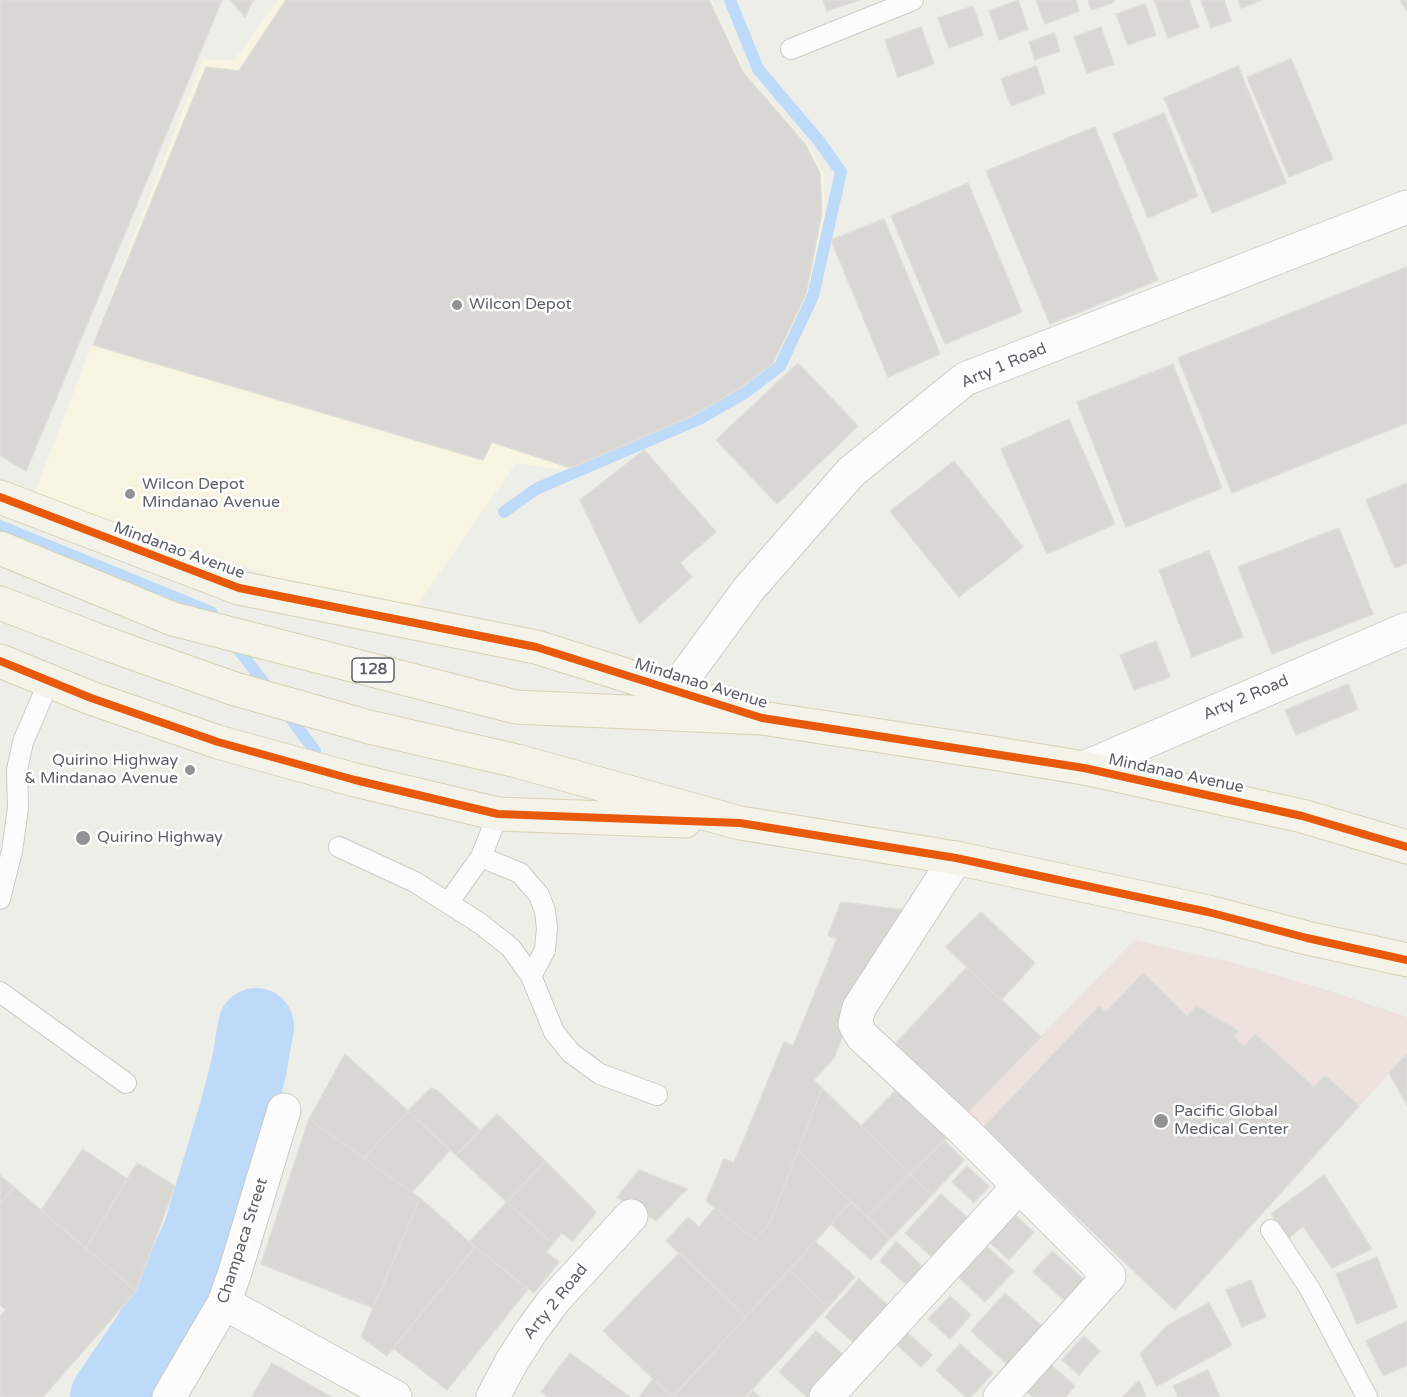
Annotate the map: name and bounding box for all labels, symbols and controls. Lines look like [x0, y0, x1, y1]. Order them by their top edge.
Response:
place label: Wilcon Depot [469, 295, 572, 315]
marker: Wilcon Depot [450, 298, 464, 312]
street label: Arty 1 Road [958, 339, 1050, 393]
place label: Wilcon Depot Mindanao Avenue [142, 475, 280, 513]
marker: Wilcon Depot Mindanao Avenue [123, 487, 137, 501]
street label: Mindanao Avenue [111, 518, 247, 584]
street label: Mindanao Avenue [632, 655, 770, 713]
road number: 128 [352, 658, 394, 682]
street label: Arty 2 Road [1200, 671, 1292, 725]
street label: Mindanao Avenue [1107, 750, 1245, 798]
place label: Quirino Highway & Mindanao Avenue [24, 751, 178, 789]
marker: Quirino Highway & Mindanao Avenue [183, 763, 197, 777]
place label: Quirino Highway [97, 828, 223, 848]
marker: Quirino Highway [74, 829, 92, 847]
place label: Pacific Global Medical Center [1174, 1102, 1289, 1140]
marker: Pacific Global Medical Center [1152, 1112, 1170, 1130]
street label: Champaca Street [214, 1176, 272, 1306]
street label: Arty 2 Road [520, 1261, 592, 1343]

